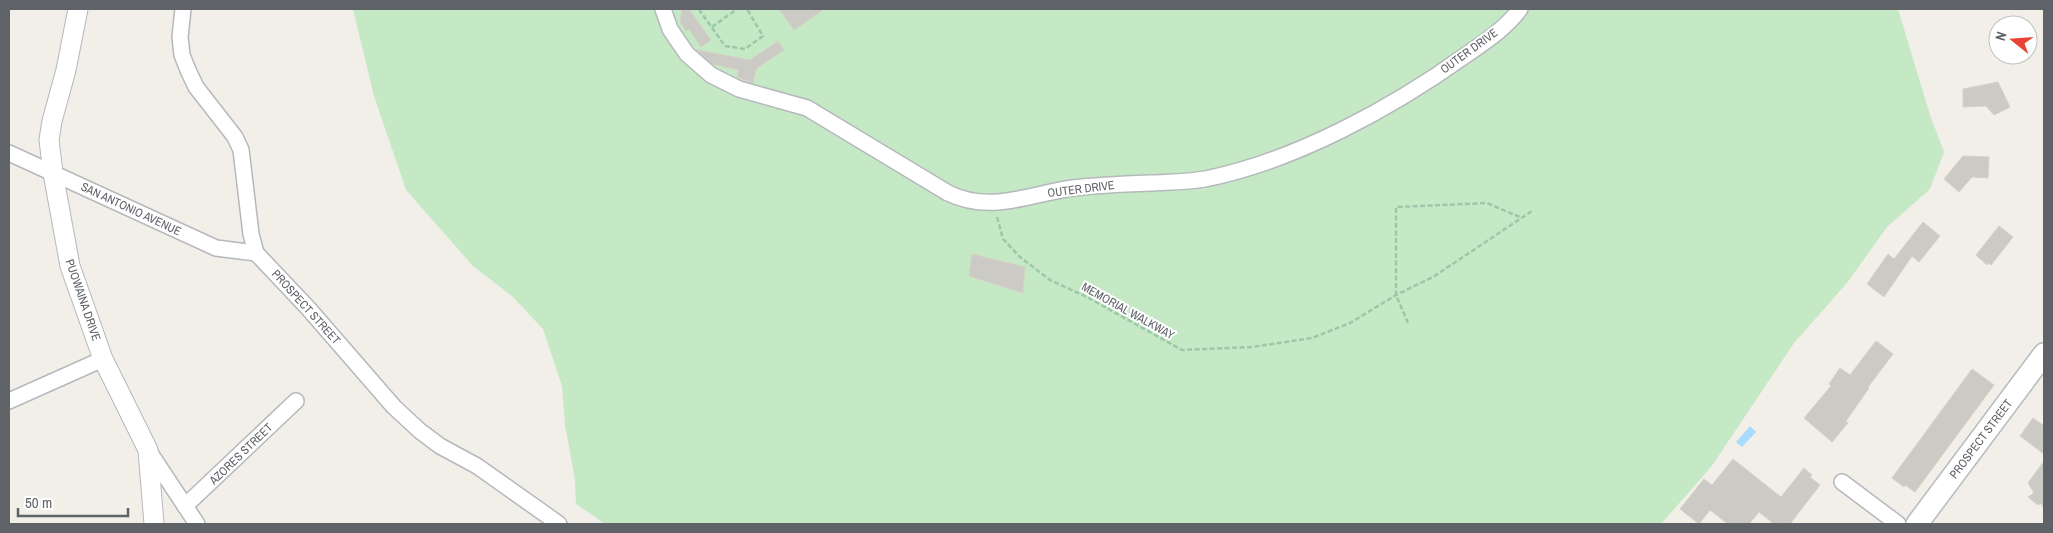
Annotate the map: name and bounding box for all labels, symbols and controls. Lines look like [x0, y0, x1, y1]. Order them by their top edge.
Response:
north arrow [1988, 15, 2038, 65]
street label: OUTER DRIVE [1437, 25, 1501, 77]
text: N [1991, 30, 2010, 43]
street label: OUTER DRIVE [1047, 177, 1115, 201]
street label: SAN ANTONIO AVENUE [78, 179, 184, 239]
street label: PUOWAINA DRIVE [62, 257, 104, 343]
street label: PROSPECT STREET [268, 266, 344, 348]
street label: MEMORIAL WALKWAY [1079, 279, 1178, 343]
street label: PROSPECT STREET [1946, 396, 2016, 482]
street label: AZORES STREET [205, 420, 276, 489]
scale bar [18, 486, 128, 518]
text: 50 m [25, 492, 52, 513]

